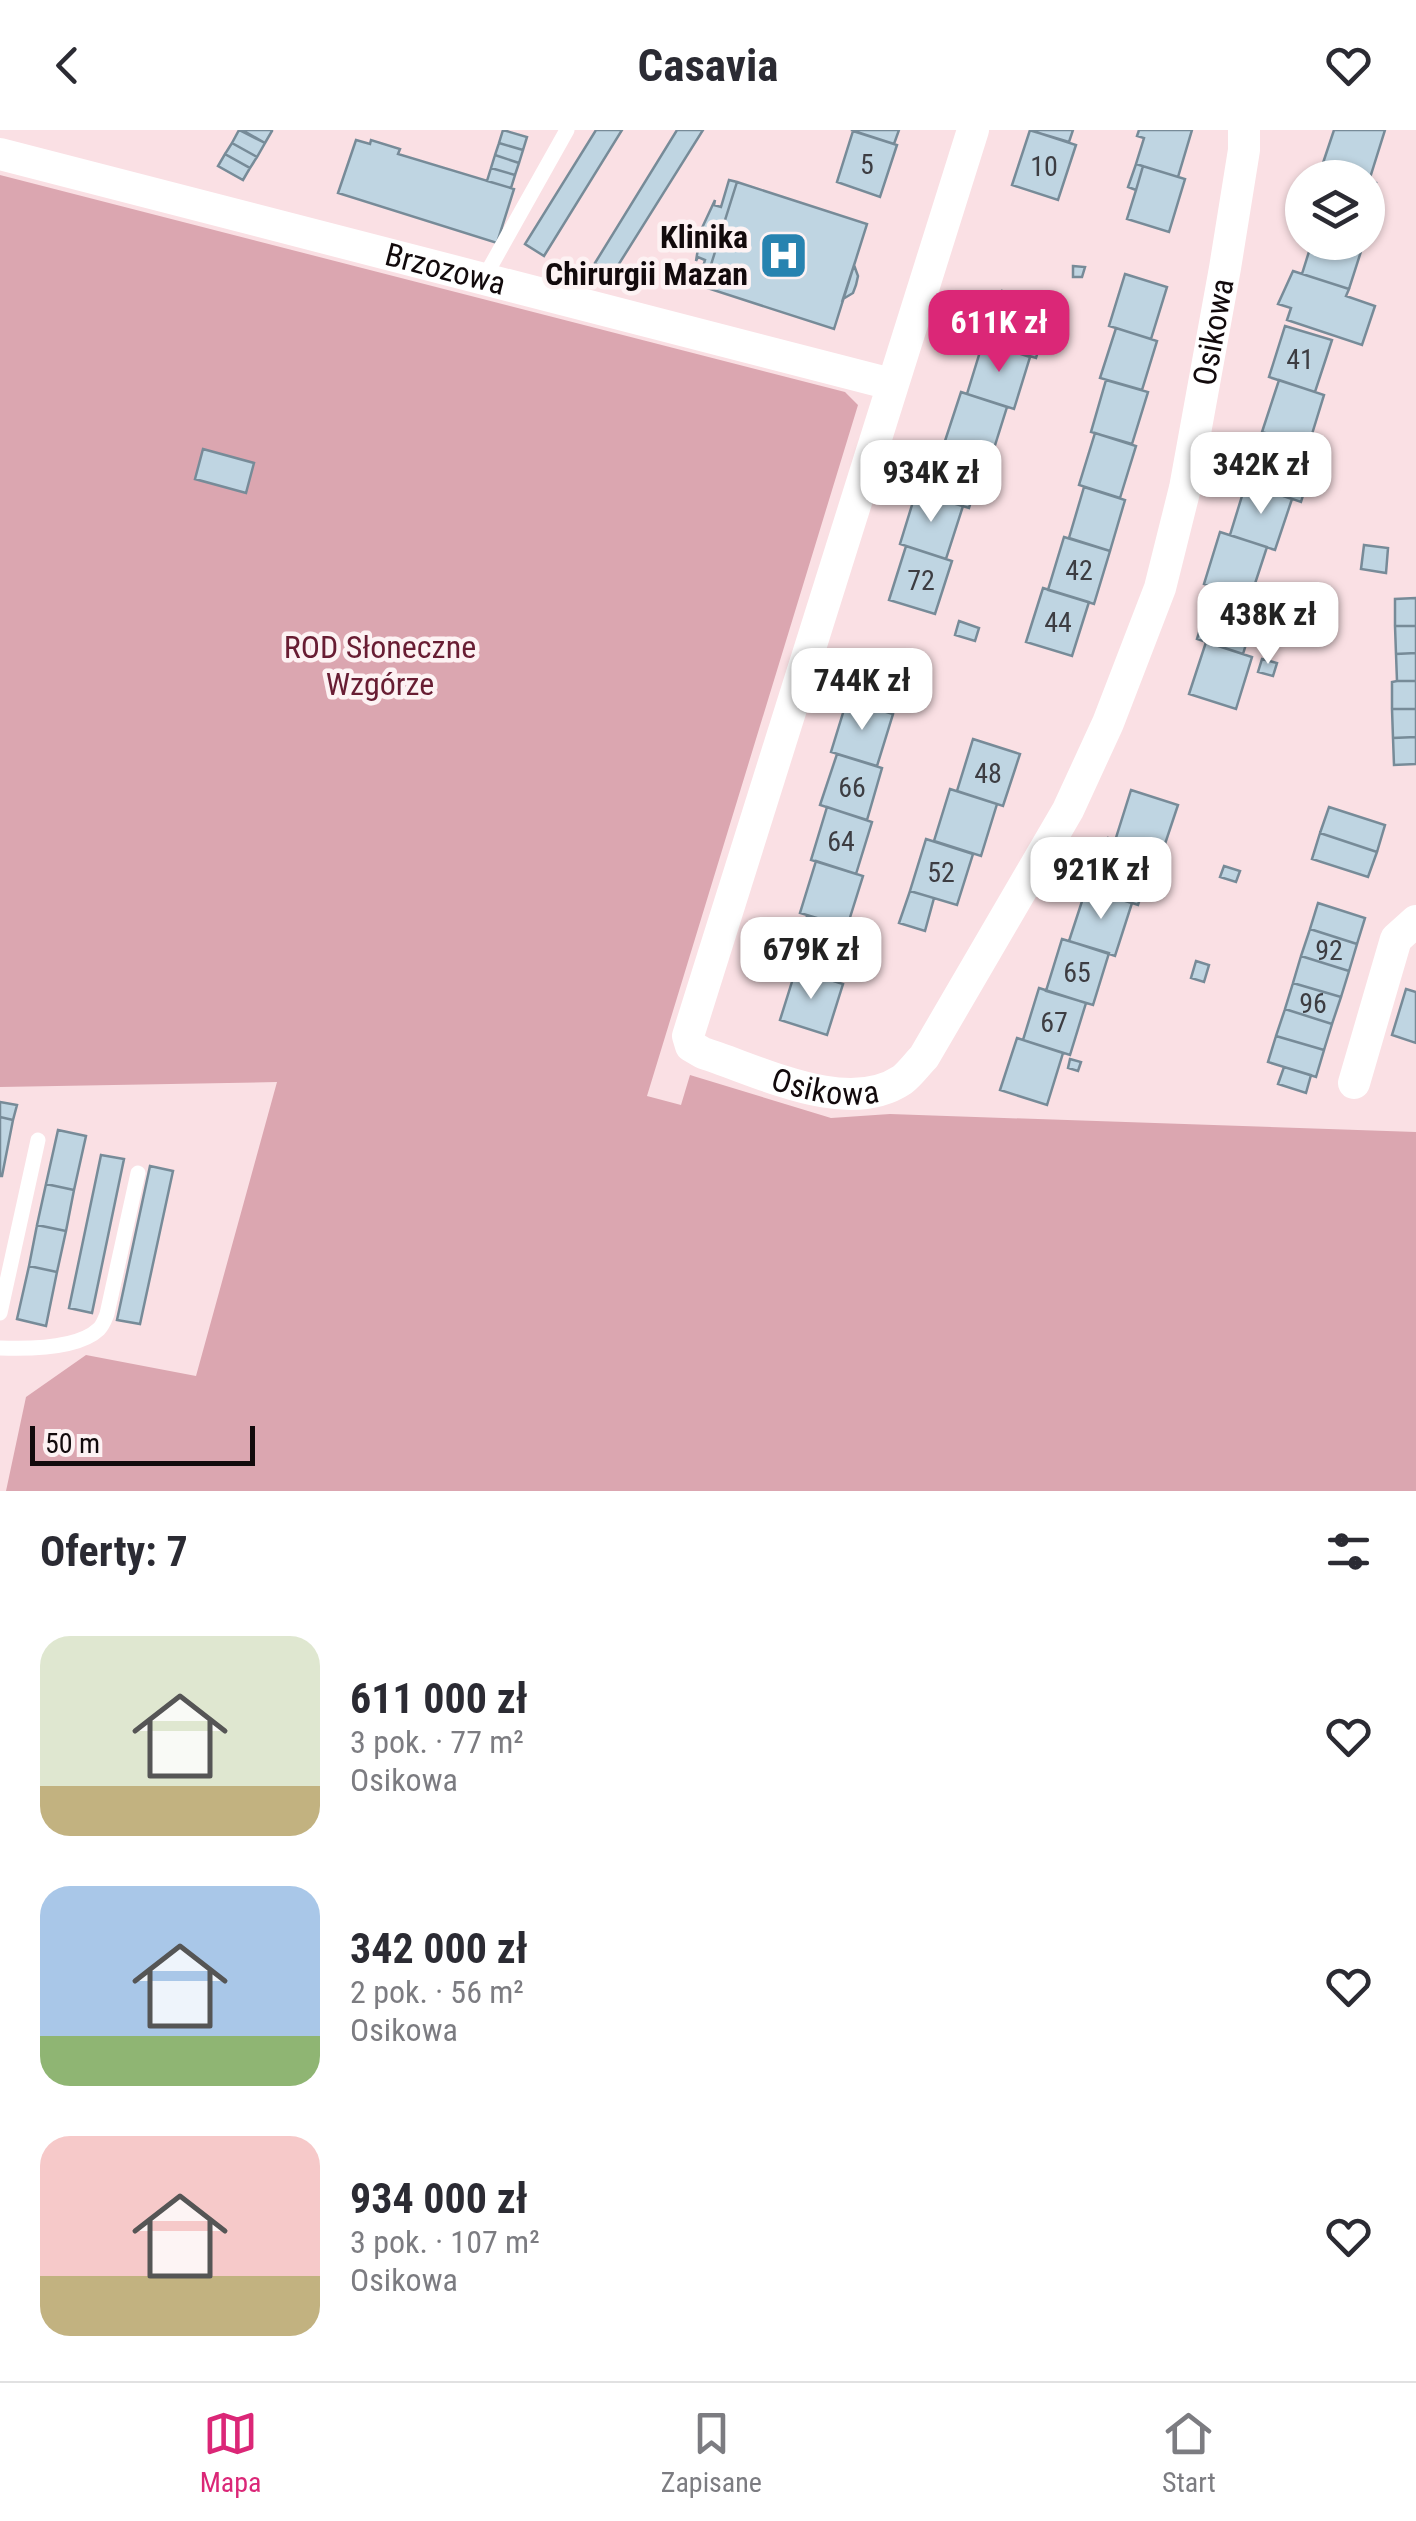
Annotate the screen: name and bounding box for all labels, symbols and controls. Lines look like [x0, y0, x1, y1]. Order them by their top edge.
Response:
icon: back [40, 38, 95, 93]
icon: heart [1321, 38, 1376, 93]
text: Casavia [638, 39, 778, 92]
house number: 5 [860, 148, 874, 181]
house number: 10 [1030, 150, 1058, 183]
map controls [1285, 160, 1385, 260]
button: layers [1285, 160, 1385, 260]
place label: Klinika Chirurgii Mazan [545, 218, 748, 293]
hospital icon: Klinika Chirurgii Mazan [757, 229, 809, 281]
street label: Brzozowa [381, 235, 510, 303]
street label: Osikowa [1185, 275, 1242, 388]
pin: 611K zł [907, 290, 1091, 375]
text: 611K zł [950, 303, 1048, 341]
house number: 41 [1286, 343, 1314, 376]
pin: 342K zł [1169, 432, 1353, 517]
pin: 934K zł [839, 440, 1023, 525]
text: 342K zł [1212, 445, 1310, 483]
text: 934K zł [882, 453, 980, 491]
house number: 42 [1065, 554, 1093, 587]
house number: 72 [907, 564, 935, 597]
pin: 438K zł [1176, 582, 1360, 667]
text: 438K zł [1219, 595, 1317, 633]
house number: 44 [1044, 606, 1072, 639]
park label: ROD Słoneczne Wzgórze [284, 628, 476, 703]
pin: 744K zł [770, 648, 954, 733]
text: 744K zł [813, 661, 911, 699]
house number: 48 [974, 757, 1002, 790]
house number: 66 [838, 771, 866, 804]
house number: 64 [827, 825, 855, 858]
pin: 921K zł [1009, 837, 1193, 922]
text: 921K zł [1052, 850, 1150, 888]
house number: 52 [927, 856, 955, 889]
pin: 679K zł [719, 917, 903, 1002]
text: 679K zł [762, 930, 860, 968]
house number: 92 [1315, 934, 1343, 967]
house number: 65 [1063, 956, 1091, 989]
house number: 96 [1299, 987, 1327, 1020]
house number: 67 [1040, 1006, 1068, 1039]
street label: Osikowa [767, 1060, 882, 1113]
scale bar [30, 1421, 255, 1466]
text: 50 m [45, 1427, 100, 1460]
icon: filters [1321, 1524, 1376, 1579]
text: Oferty: 7 [40, 1527, 188, 1576]
text: 611 000 zł [350, 1674, 528, 1723]
icon: home [120, 1676, 240, 1796]
icon: heart [1321, 1709, 1376, 1764]
text: 3 pok. · 77 m² [350, 1723, 524, 1761]
text: Osikowa [350, 1761, 458, 1799]
text: 342 000 zł [350, 1924, 528, 1973]
icon: home [120, 1926, 240, 2046]
icon: heart [1321, 1959, 1376, 2014]
text: 2 pok. · 56 m² [350, 1973, 524, 2011]
text: Osikowa [350, 2011, 458, 2049]
text: 934 000 zł [350, 2174, 528, 2223]
icon: home [120, 2176, 240, 2296]
icon: heart [1321, 2209, 1376, 2264]
text: 3 pok. · 107 m² [350, 2223, 540, 2261]
text: Osikowa [350, 2261, 458, 2299]
tab: Mapa [200, 2406, 261, 2499]
tab: Zapisane [661, 2406, 762, 2499]
tab: Start [1161, 2406, 1216, 2499]

